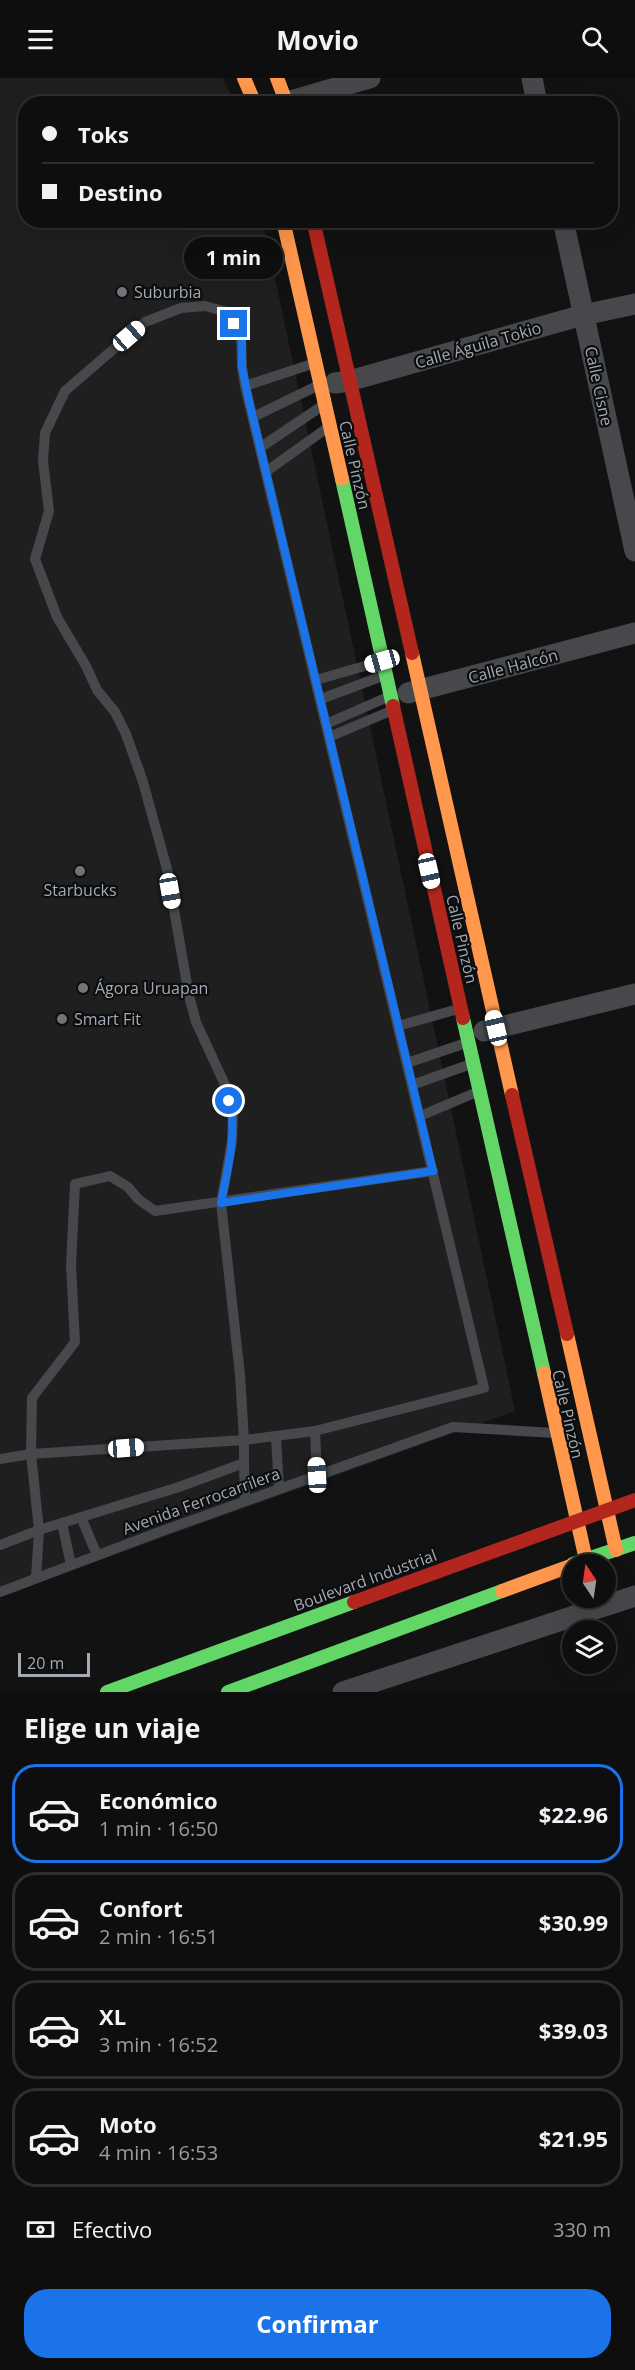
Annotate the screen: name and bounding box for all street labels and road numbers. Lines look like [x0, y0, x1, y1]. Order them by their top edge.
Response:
street label: Calle Águila Tokio [412, 316, 544, 374]
street label: Calle Cisne [580, 344, 618, 428]
street label: Calle Pinzón [334, 418, 376, 512]
street label: Calle Halcón [466, 643, 560, 689]
street label: Calle Pinzón [441, 892, 483, 986]
street label: Calle Pinzón [547, 1367, 589, 1461]
street label: Avenida Ferrocarrilera [119, 1462, 283, 1540]
street label: Boulevard Industrial [290, 1544, 440, 1616]

